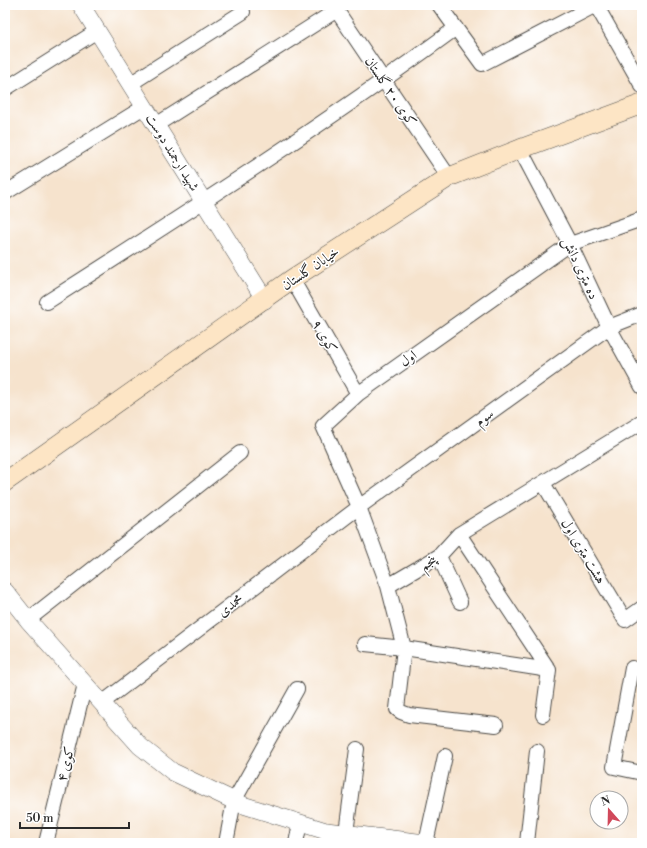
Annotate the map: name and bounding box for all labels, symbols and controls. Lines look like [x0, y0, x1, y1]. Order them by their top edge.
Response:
street label: کوی ۲۰ گلستان [360, 53, 420, 130]
street label: شهید ارجمند دوست [141, 110, 203, 195]
street label: ده متری دانش [558, 234, 602, 303]
street label: خیابان گلستان [278, 243, 343, 295]
street label: کوی ۹ [307, 316, 341, 357]
street label: اول [396, 347, 421, 371]
street label: سوم [472, 405, 499, 433]
street label: هشت متری اول [557, 515, 610, 588]
street label: پنجم [417, 550, 444, 578]
street label: محمدی [214, 590, 247, 621]
street label: کوی ۴ [53, 745, 79, 784]
north arrow [589, 790, 629, 830]
text: N [599, 793, 613, 810]
scale bar [20, 804, 129, 830]
text: 50 m [26, 811, 54, 826]

